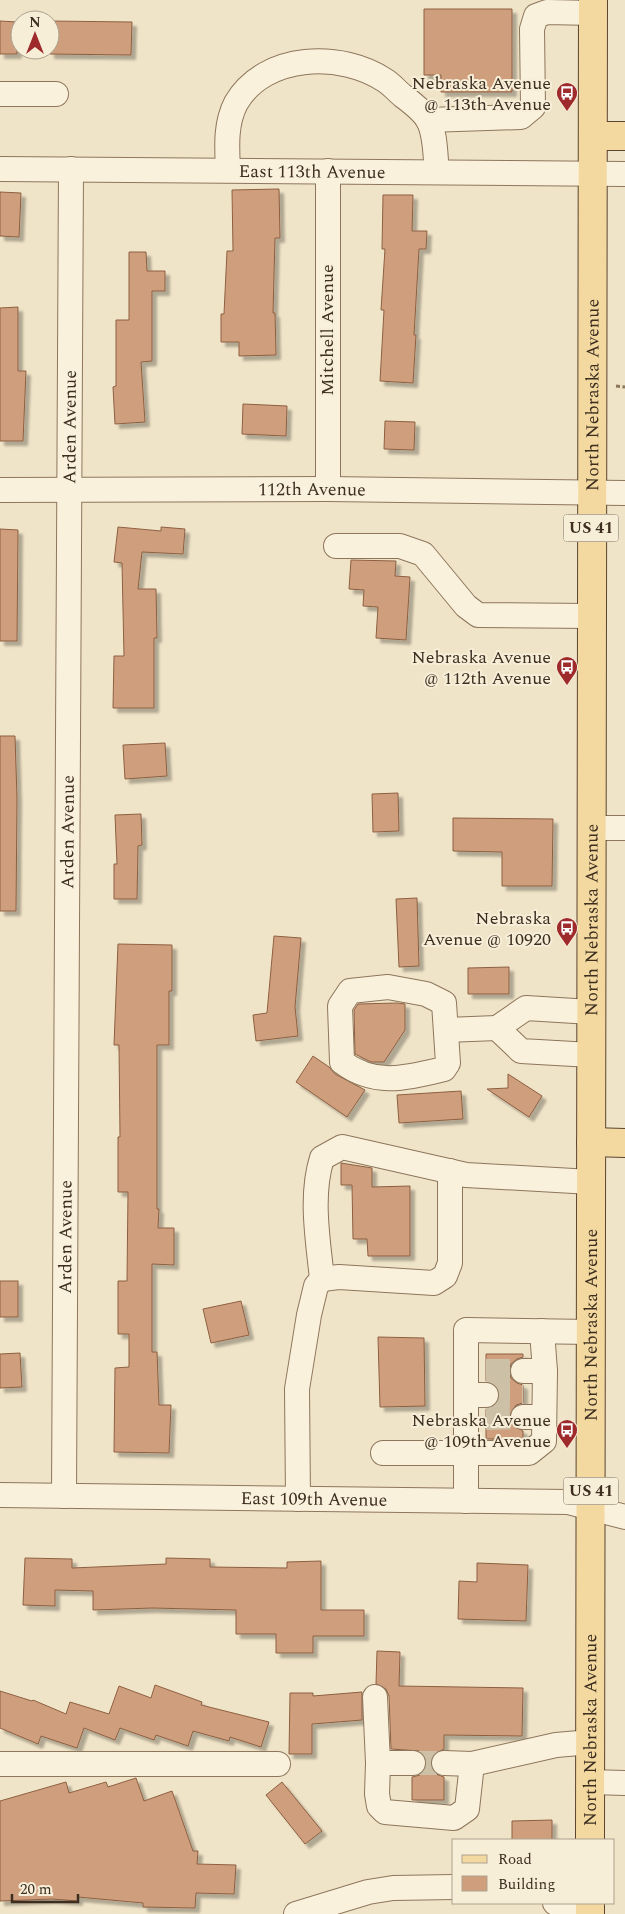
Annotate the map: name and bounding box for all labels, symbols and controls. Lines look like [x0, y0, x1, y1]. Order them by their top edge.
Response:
north arrow [10, 10, 60, 60]
text: N [29, 12, 41, 33]
place label: Nebraska Avenue @ 113th Avenue [411, 70, 551, 118]
bus stop icon: Nebraska Avenue @ 113th Avenue [555, 81, 579, 112]
street label: East 113th Avenue [238, 157, 386, 186]
street label: Mitchell Avenue [314, 264, 341, 396]
street label: North Nebraska Avenue [579, 299, 606, 491]
street label: Arden Avenue [56, 370, 83, 484]
street label: 112th Avenue [258, 475, 366, 503]
road number: US 41 [564, 514, 618, 542]
place label: Nebraska Avenue @ 112th Avenue [411, 644, 551, 692]
bus stop icon: Nebraska Avenue @ 112th Avenue [555, 655, 579, 686]
street label: Arden Avenue [54, 775, 81, 889]
street label: North Nebraska Avenue [578, 824, 605, 1016]
place label: Nebraska Avenue @ 10920 [423, 905, 551, 953]
bus stop icon: Nebraska Avenue @ 10920 [555, 916, 579, 947]
street label: Arden Avenue [52, 1180, 79, 1294]
street label: North Nebraska Avenue [577, 1229, 604, 1421]
place label: Nebraska Avenue @ 109th Avenue [411, 1407, 551, 1455]
bus stop icon: Nebraska Avenue @ 109th Avenue [555, 1418, 579, 1449]
road number: US 41 [564, 1478, 618, 1504]
street label: East 109th Avenue [240, 1484, 388, 1513]
street label: North Nebraska Avenue [577, 1634, 604, 1826]
legend [452, 1839, 615, 1904]
text: Road [498, 1848, 532, 1871]
scale bar [12, 1872, 79, 1904]
text: Building [498, 1873, 555, 1896]
text: 20 m [20, 1878, 52, 1901]

